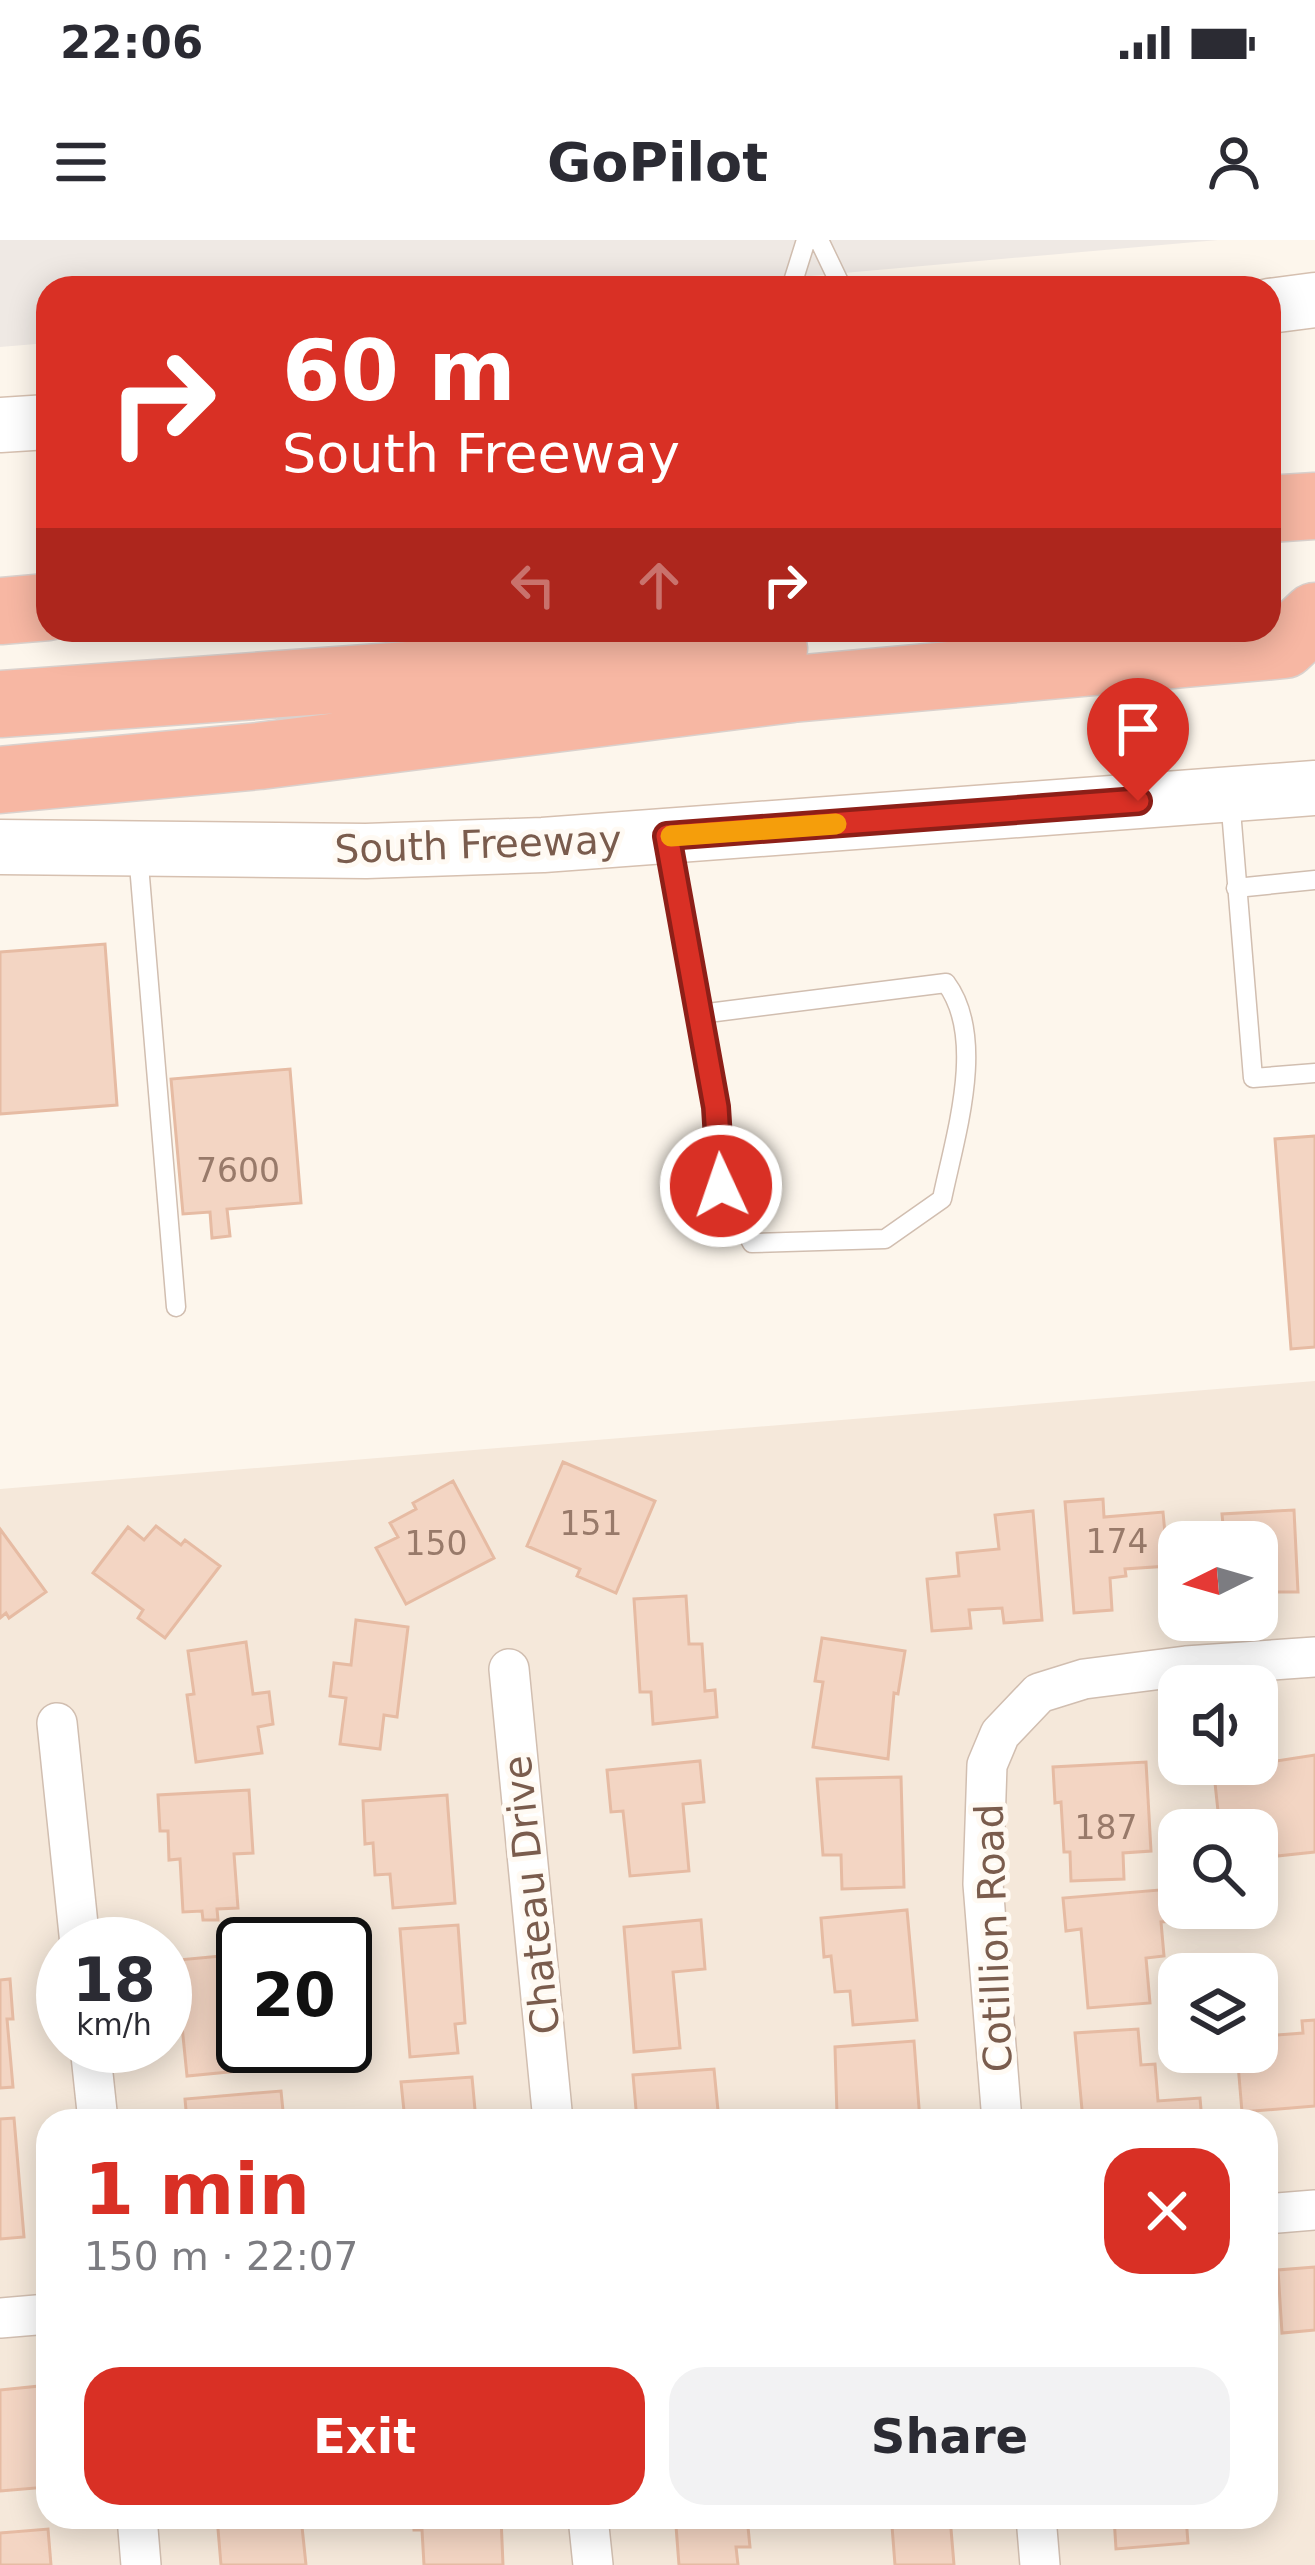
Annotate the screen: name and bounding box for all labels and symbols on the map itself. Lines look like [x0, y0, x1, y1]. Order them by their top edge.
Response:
pin [1087, 678, 1189, 801]
street label: South Freeway [334, 817, 622, 872]
position arrow [658, 1123, 784, 1249]
house number: 7600 [196, 1151, 280, 1190]
house number: 151 [560, 1504, 623, 1543]
north arrow [1158, 1521, 1278, 1641]
house number: 174 [1086, 1522, 1149, 1561]
house number: 150 [405, 1524, 468, 1563]
street label: Chateau Drive [494, 1753, 569, 2037]
street label: Cotillion Road [966, 1803, 1021, 2073]
house number: 187 [1075, 1808, 1138, 1847]
speed limit sign: 20 [216, 1917, 372, 2073]

